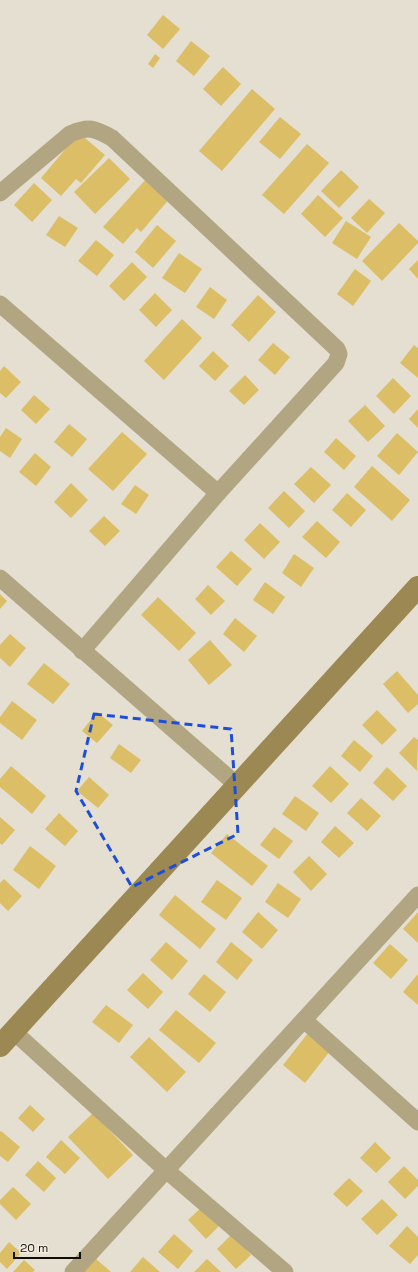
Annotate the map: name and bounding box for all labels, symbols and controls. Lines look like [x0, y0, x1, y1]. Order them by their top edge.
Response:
scale bar [14, 1234, 80, 1260]
text: 20 m [20, 1240, 48, 1256]

